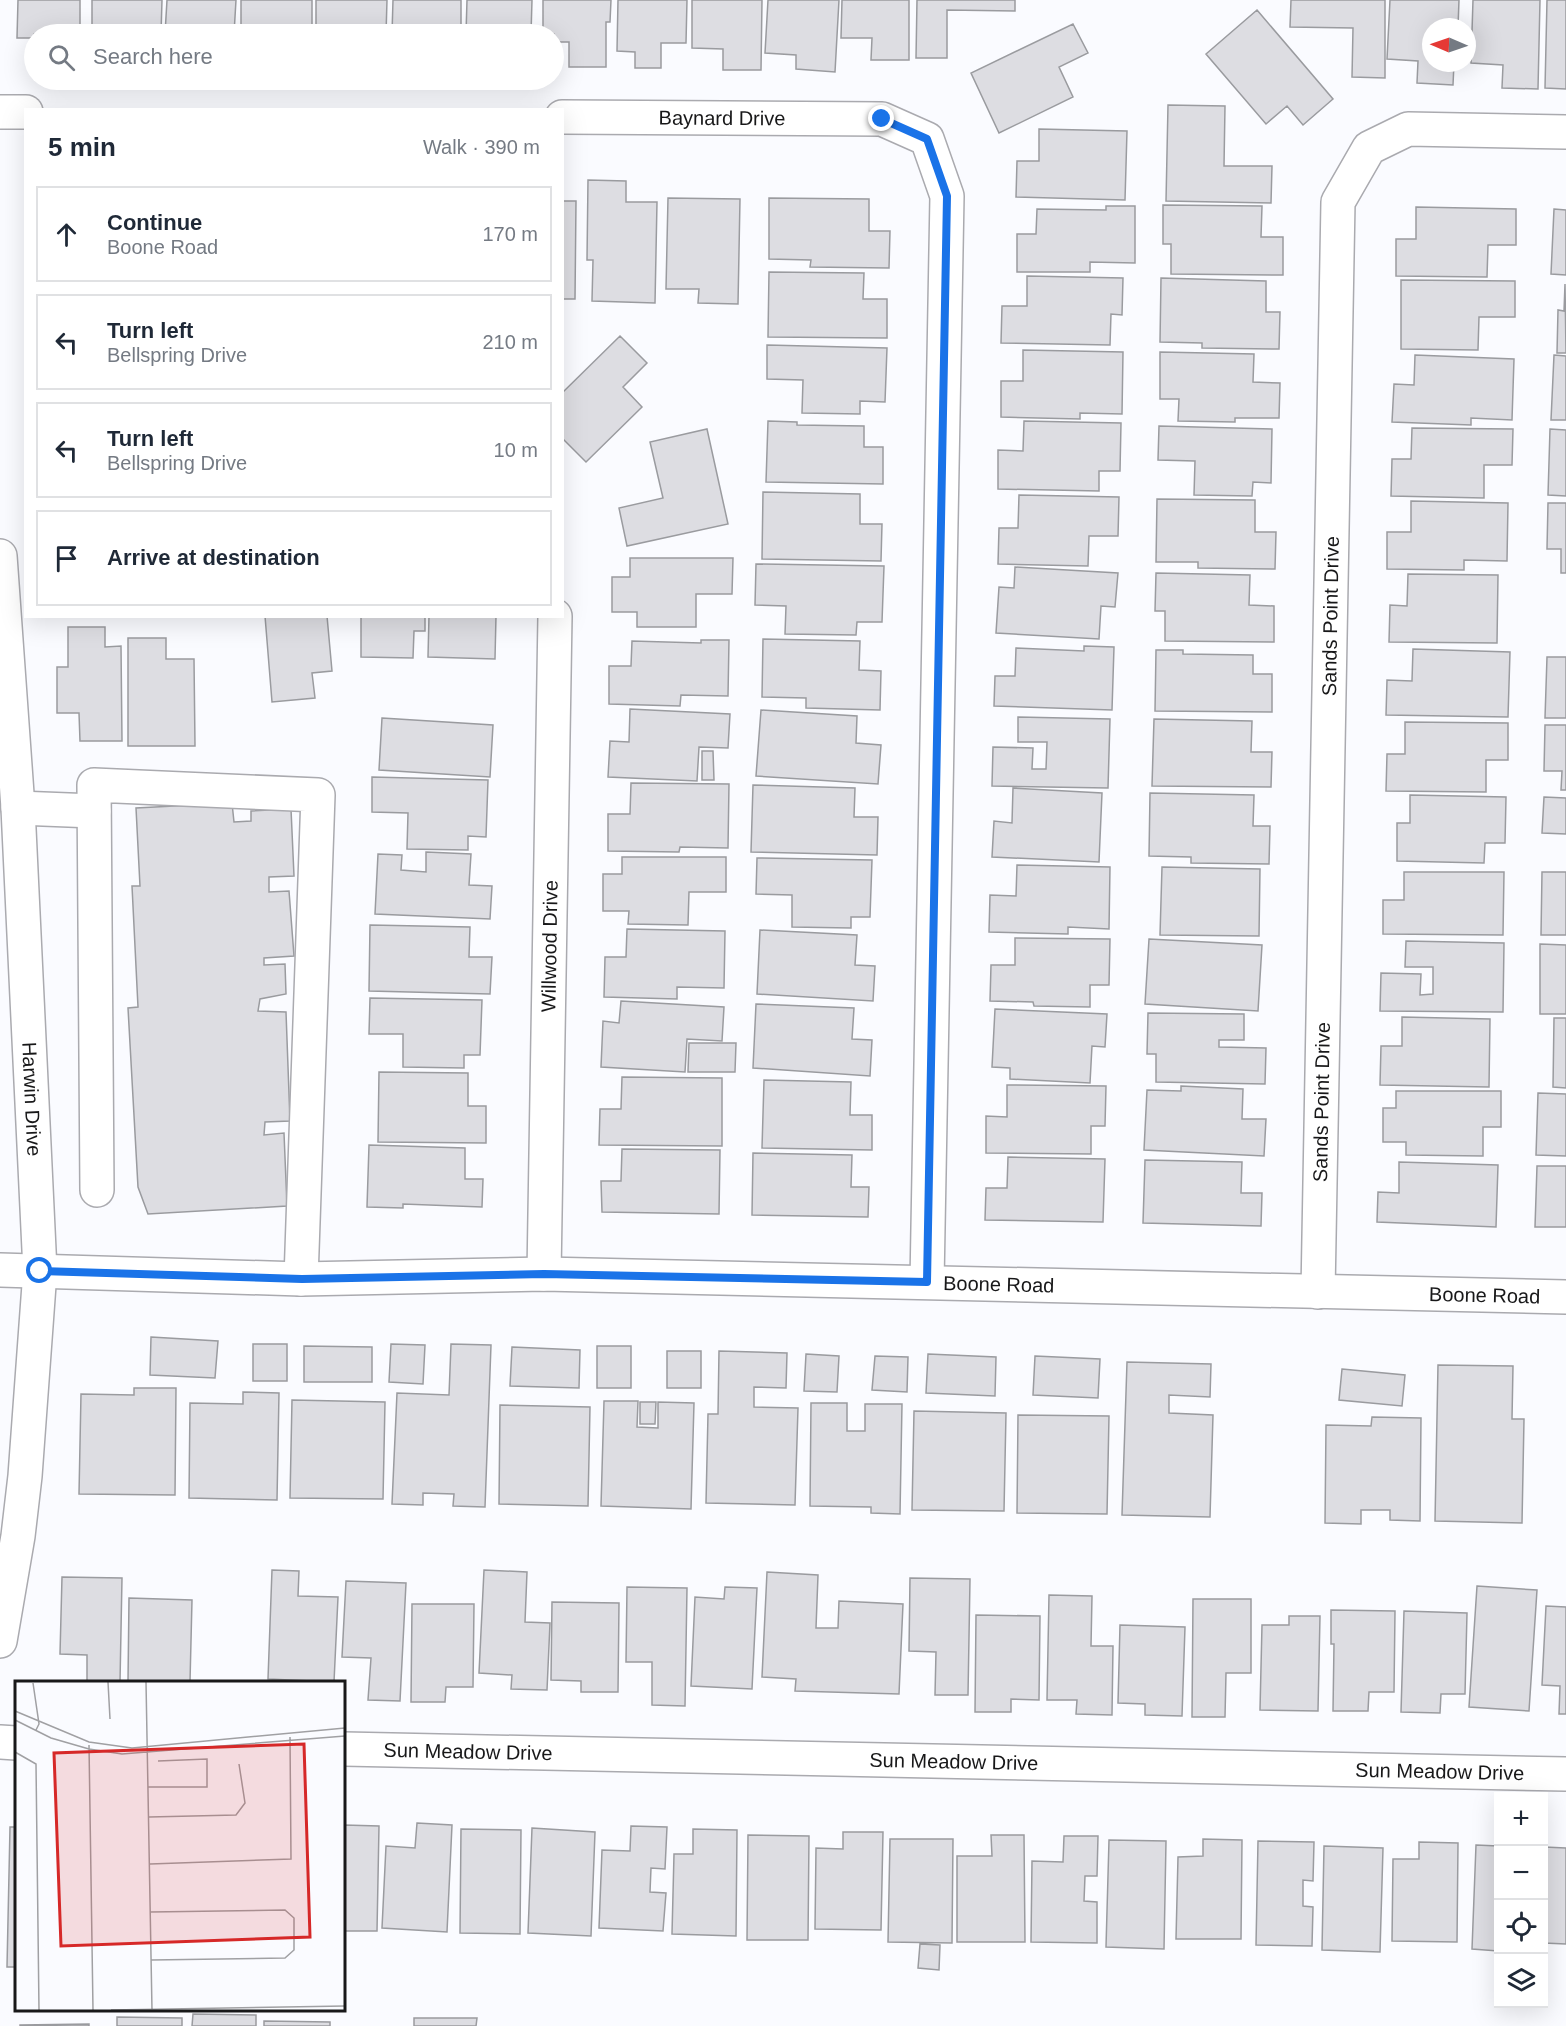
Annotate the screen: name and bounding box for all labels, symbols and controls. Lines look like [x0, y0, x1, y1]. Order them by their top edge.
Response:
north arrow [1422, 18, 1476, 72]
search box [24, 24, 564, 90]
icon: search [45, 41, 78, 74]
text: Search here [93, 44, 213, 69]
route end [868, 105, 894, 131]
street label: Baynard Drive [659, 107, 785, 129]
text: 5 min [48, 132, 116, 162]
text: Walk · 390 m [423, 136, 540, 158]
text: Continue [107, 210, 202, 235]
icon: ahead [50, 218, 83, 251]
text: 170 m [482, 223, 538, 245]
text: Boone Road [107, 236, 218, 258]
text: Turn left [107, 318, 193, 343]
icon: left [50, 326, 83, 359]
text: 210 m [482, 331, 538, 353]
text: Bellspring Drive [107, 344, 247, 366]
text: Turn left [107, 426, 193, 451]
icon: left [50, 434, 83, 467]
text: 10 m [494, 439, 538, 461]
text: Bellspring Drive [107, 452, 247, 474]
street label: Sands Point Drive [1318, 536, 1343, 696]
icon: arrive [50, 542, 83, 575]
text: Arrive at destination [107, 545, 320, 570]
street label: Willwood Drive [537, 880, 562, 1012]
street label: Sands Point Drive [1309, 1022, 1334, 1182]
street label: Harwin Drive [18, 1041, 46, 1157]
route start [26, 1257, 52, 1283]
street label: Boone Road [943, 1272, 1055, 1296]
street label: Boone Road [1429, 1283, 1540, 1307]
inset map [15, 1681, 345, 2011]
street label: Sun Meadow Drive [383, 1739, 553, 1764]
street label: Sun Meadow Drive [869, 1749, 1039, 1774]
street label: Sun Meadow Drive [1355, 1759, 1525, 1784]
map controls [1494, 1792, 1548, 2008]
button: + [1494, 1792, 1548, 1846]
button: − [1494, 1846, 1548, 1900]
button: locate [1494, 1900, 1548, 1954]
button: layers [1494, 1954, 1548, 2008]

